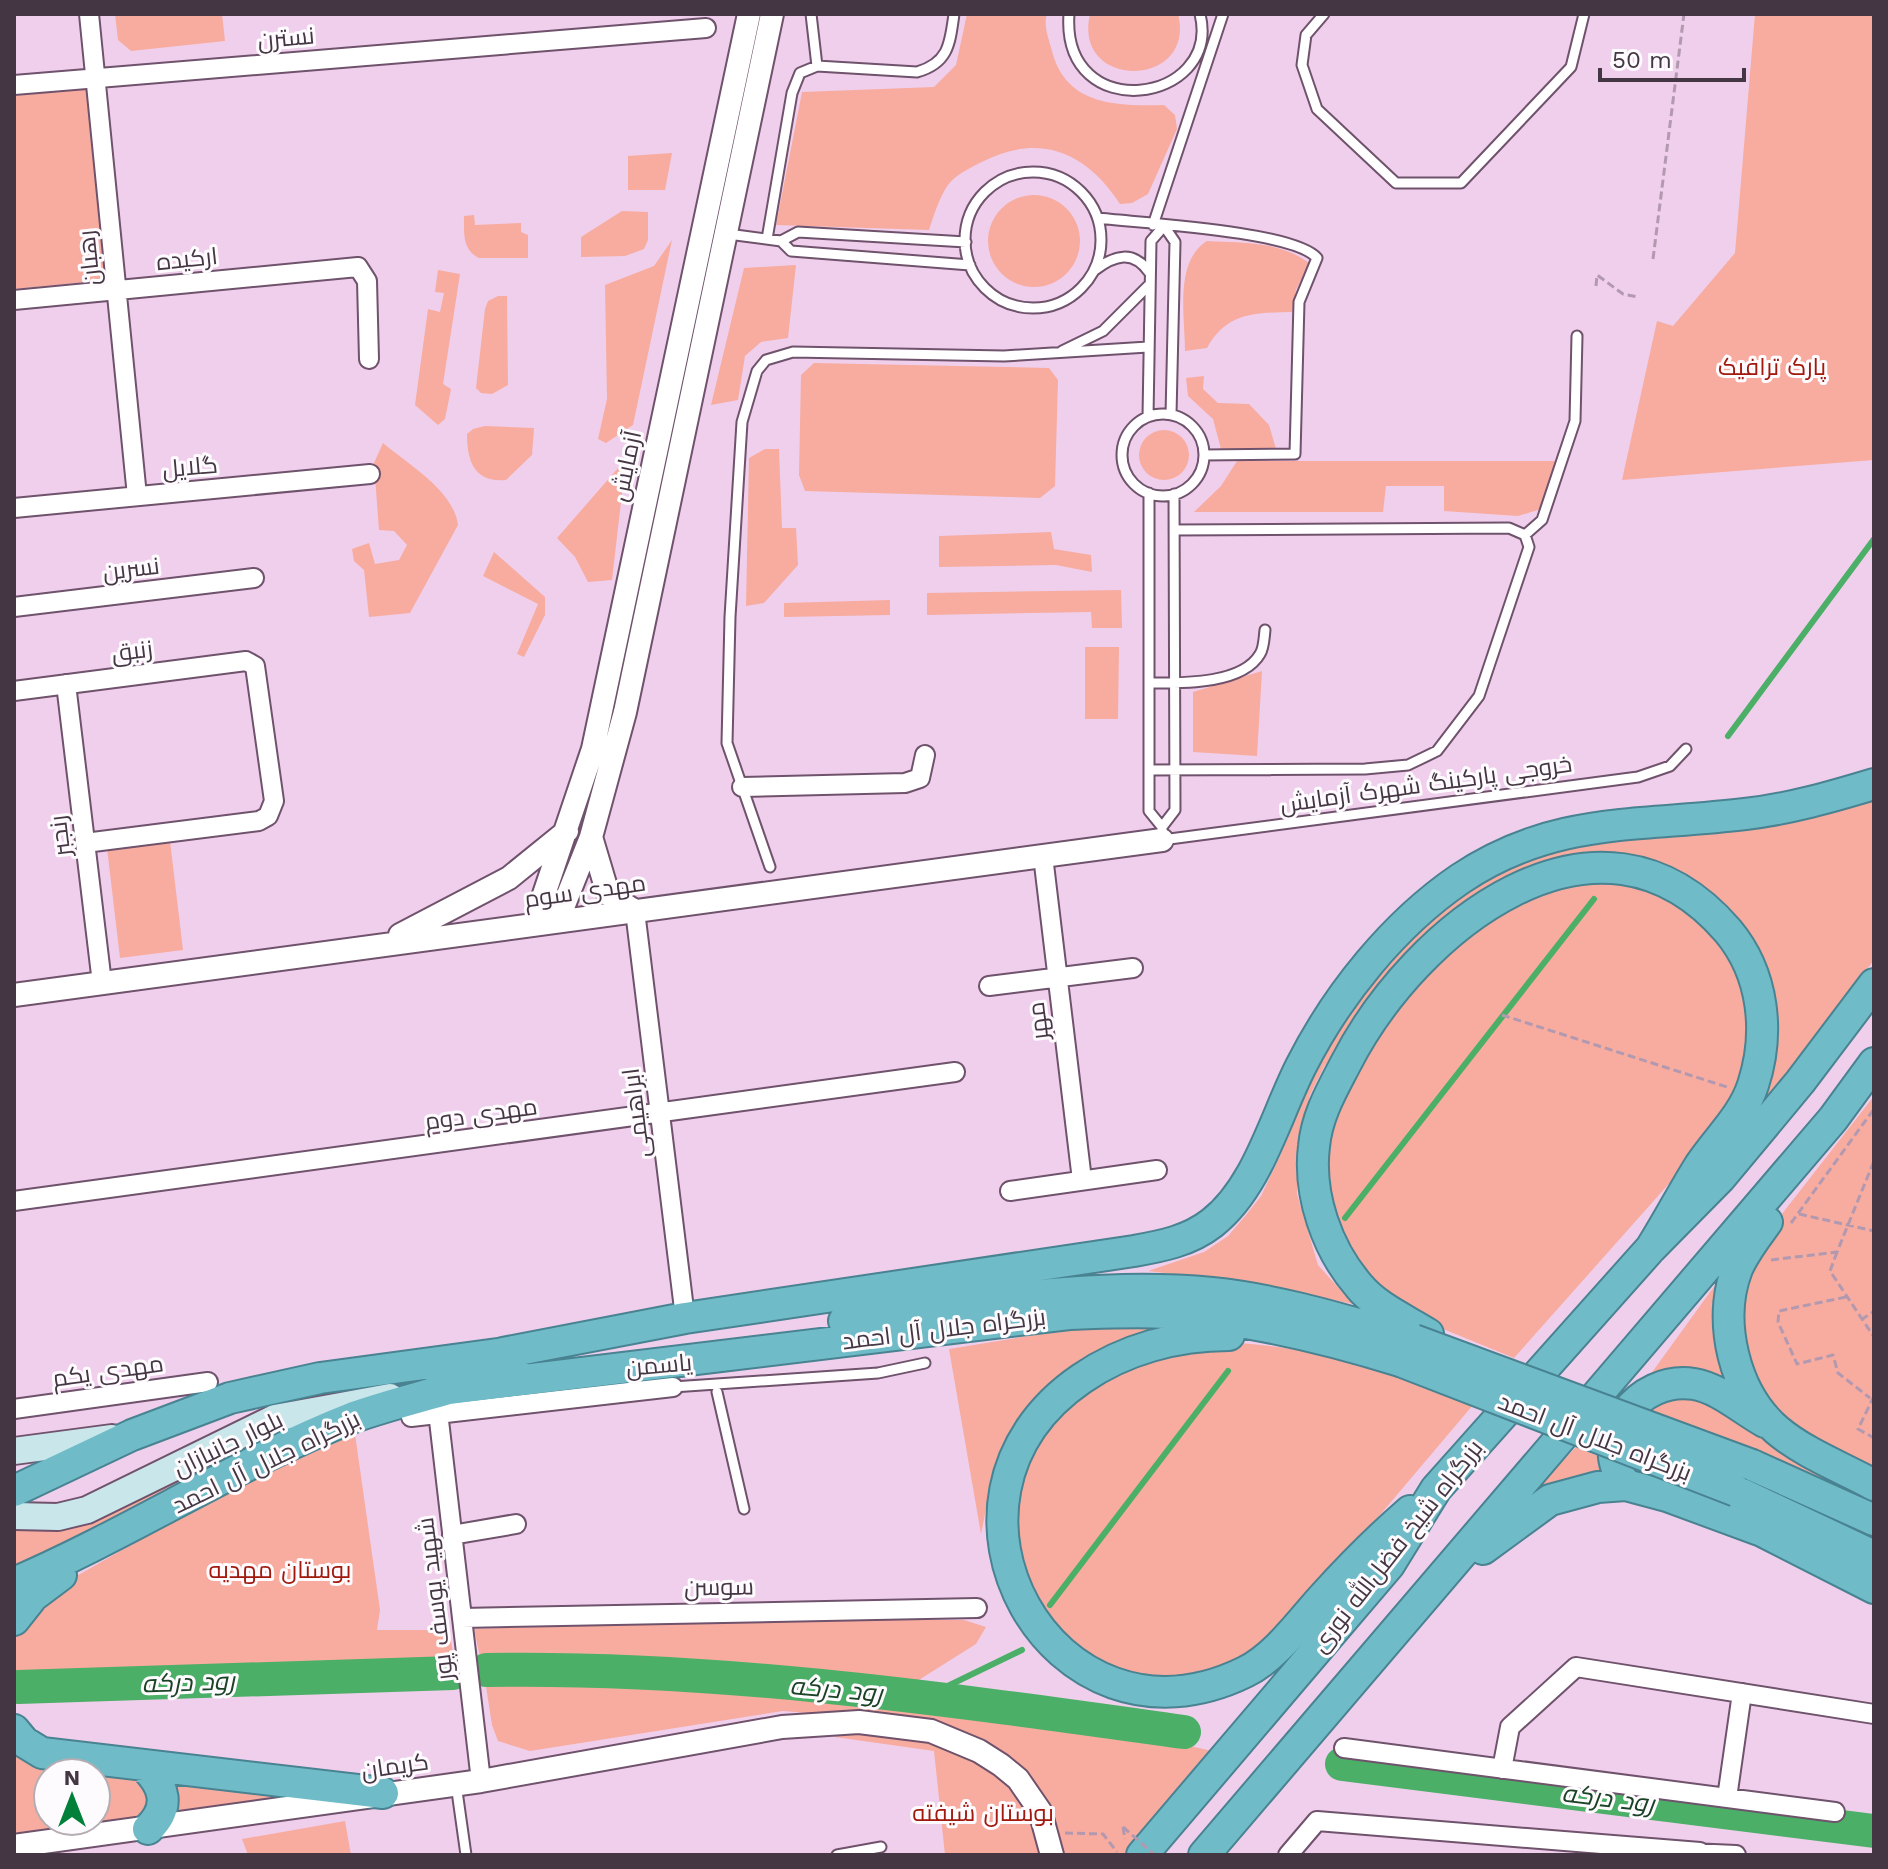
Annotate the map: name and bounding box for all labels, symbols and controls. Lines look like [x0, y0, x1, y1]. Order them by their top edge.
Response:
street label: نسترن [256, 22, 316, 54]
scale bar [1600, 32, 1744, 82]
text: 50 m [1612, 46, 1672, 74]
street label: رهبان [72, 229, 106, 287]
street label: ارکیده [155, 242, 219, 276]
park label: پارک ترافیک [1718, 353, 1827, 383]
street label: آزمایش [605, 428, 647, 504]
street label: گلایل [161, 451, 219, 483]
street label: نسرین [101, 552, 161, 586]
street label: زنبق [110, 635, 154, 668]
street label: خروجی پارکینگ شهرک آزمایش [1278, 750, 1574, 820]
street label: رنجبر [44, 814, 77, 860]
street label: مهدی سوم [522, 869, 648, 915]
street label: مهر [1022, 1000, 1054, 1044]
street label: ابراهیمی [617, 1067, 655, 1159]
street label: مهدی دوم [423, 1092, 539, 1138]
street label: بزرگراه جلال آل احمد [841, 1303, 1047, 1355]
street label: یاسمن [625, 1348, 694, 1382]
street label: مهدی یکم [51, 1349, 166, 1395]
street label: بزرگراه جلال آل احمد [1494, 1387, 1696, 1487]
street label: بزرگراه جلال آل احمد [168, 1404, 364, 1520]
street label: بلوار جانبازان [169, 1405, 287, 1483]
street label: بزرگراه شیخ فضل‌الله نوری [1304, 1433, 1490, 1659]
street label: شهید یوسف پور [411, 1516, 461, 1684]
park label: بوستان مهدیه [209, 1556, 351, 1584]
street label: سوسن [684, 1572, 754, 1602]
water label: رود درکه [141, 1665, 237, 1699]
water label: رود درکه [788, 1670, 886, 1708]
street label: کریمان [359, 1747, 431, 1785]
north arrow [32, 1757, 112, 1837]
text: N [64, 1765, 80, 1790]
water label: رود درکه [1560, 1777, 1658, 1819]
park label: بوستان شیفته [912, 1799, 1054, 1827]

